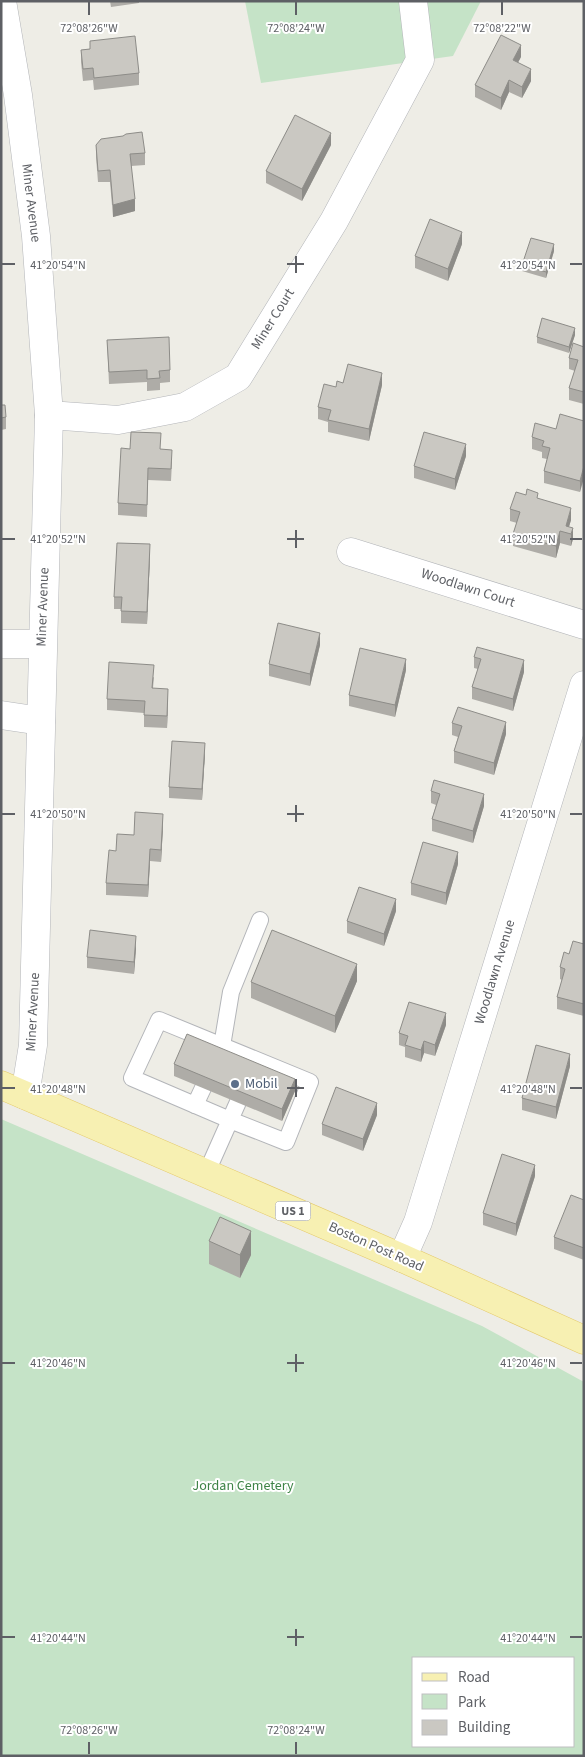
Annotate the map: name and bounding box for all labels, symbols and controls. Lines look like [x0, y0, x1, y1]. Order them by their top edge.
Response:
text: 72°08'26"W [60, 20, 118, 37]
text: 72°08'24"W [267, 20, 325, 37]
text: 72°08'22"W [473, 20, 531, 37]
street label: Miner Avenue [16, 163, 46, 243]
text: 41°20'54"N [30, 257, 86, 274]
text: 41°20'54"N [500, 257, 556, 274]
street label: Miner Court [246, 284, 300, 353]
text: 41°20'52"N [30, 531, 86, 548]
text: 41°20'52"N [500, 531, 556, 548]
street label: Woodlawn Court [418, 563, 518, 613]
street label: Miner Avenue [32, 567, 54, 647]
text: 41°20'50"N [30, 806, 86, 823]
text: 41°20'50"N [500, 806, 556, 823]
street label: Woodlawn Avenue [470, 917, 520, 1027]
street label: Miner Avenue [21, 972, 45, 1052]
place label: Mobil [245, 1074, 278, 1094]
marker: Mobil [229, 1078, 241, 1090]
text: 41°20'48"N [30, 1081, 86, 1098]
text: 41°20'48"N [500, 1081, 556, 1098]
road number: US 1 [276, 1202, 310, 1220]
street label: Boston Post Road [325, 1217, 427, 1277]
text: 41°20'46"N [30, 1355, 86, 1372]
text: 41°20'46"N [500, 1355, 556, 1372]
park label: Jordan Cemetery [193, 1476, 294, 1496]
text: 41°20'44"N [30, 1630, 86, 1647]
text: 41°20'44"N [500, 1630, 556, 1647]
legend [412, 1657, 575, 1747]
text: Road [458, 1667, 490, 1688]
text: Park [458, 1692, 487, 1713]
text: Building [458, 1717, 511, 1738]
text: 72°08'26"W [60, 1722, 118, 1739]
text: 72°08'24"W [267, 1722, 325, 1739]

